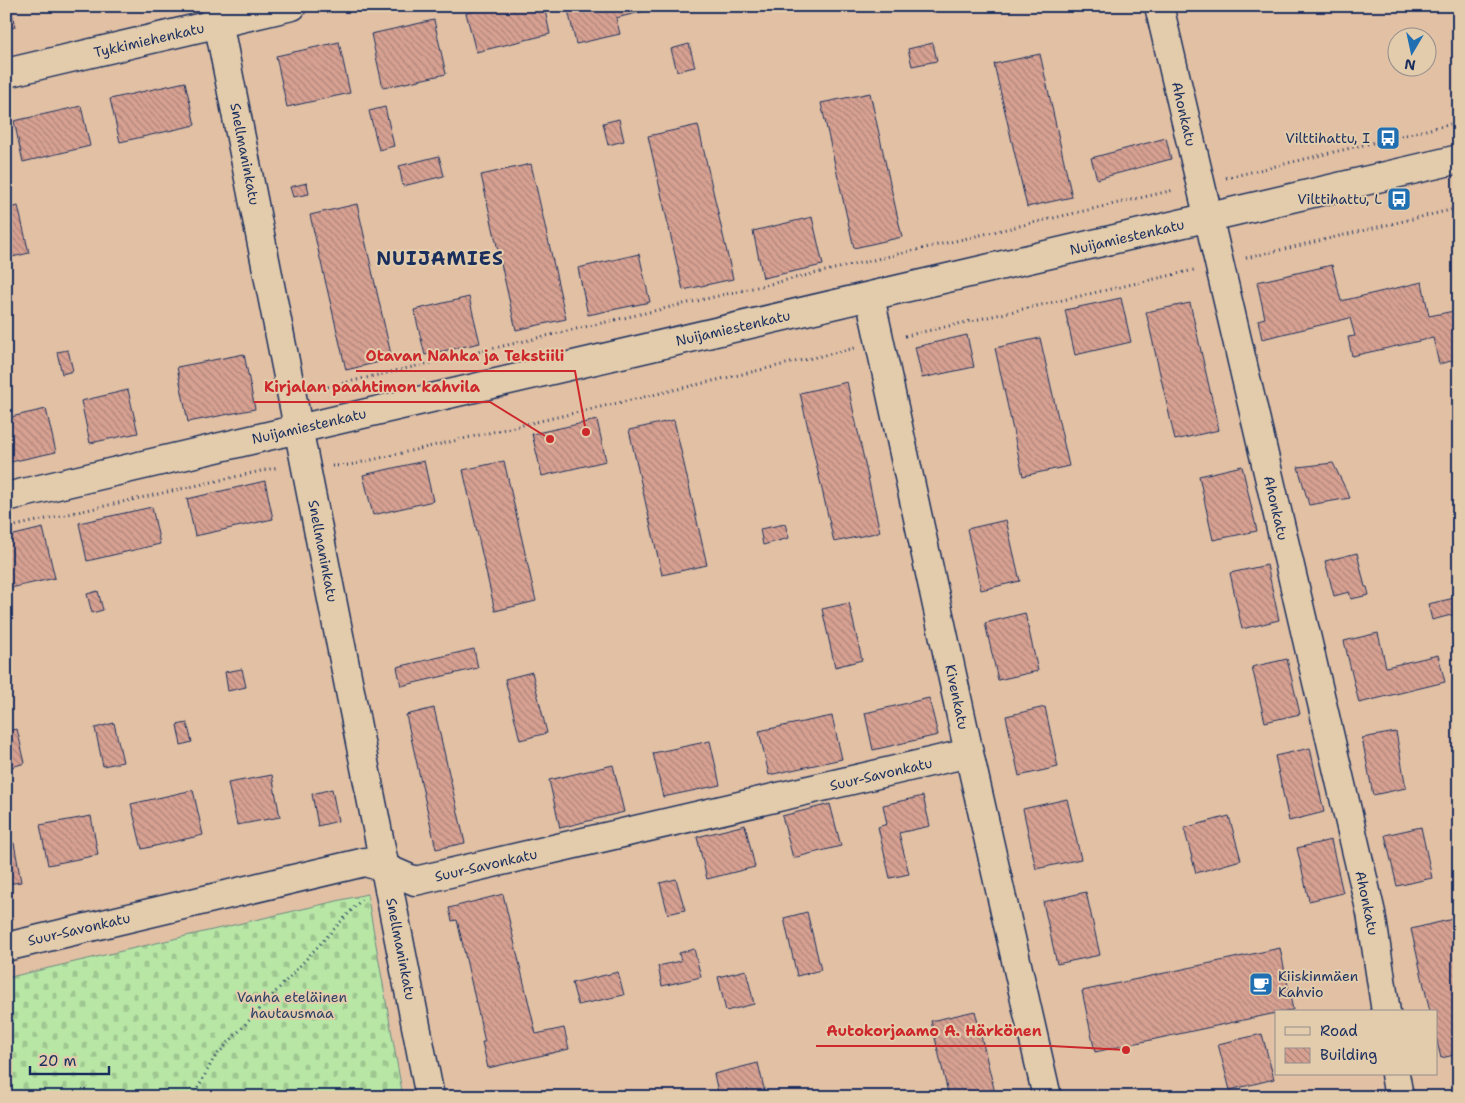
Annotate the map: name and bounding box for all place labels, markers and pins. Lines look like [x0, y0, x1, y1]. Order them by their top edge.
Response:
bus stop icon: Vilttihattu, I [1375, 125, 1401, 151]
place label: Vilttihattu, I [1285, 129, 1370, 147]
bus stop icon: Vilttihattu, L [1386, 186, 1412, 212]
place label: Vilttihattu, L [1297, 190, 1382, 208]
callout: Otavan Nahka ja Tekstiili [356, 341, 575, 371]
callout: Kirjalan paahtimon kahvila [254, 372, 490, 402]
place label: Kiiskinmäen Kahvio [1278, 967, 1359, 1001]
cafe icon: Kiiskinmäen Kahvio [1248, 971, 1274, 997]
callout: Autokorjaamo A. Härkönen [816, 1016, 1052, 1046]

